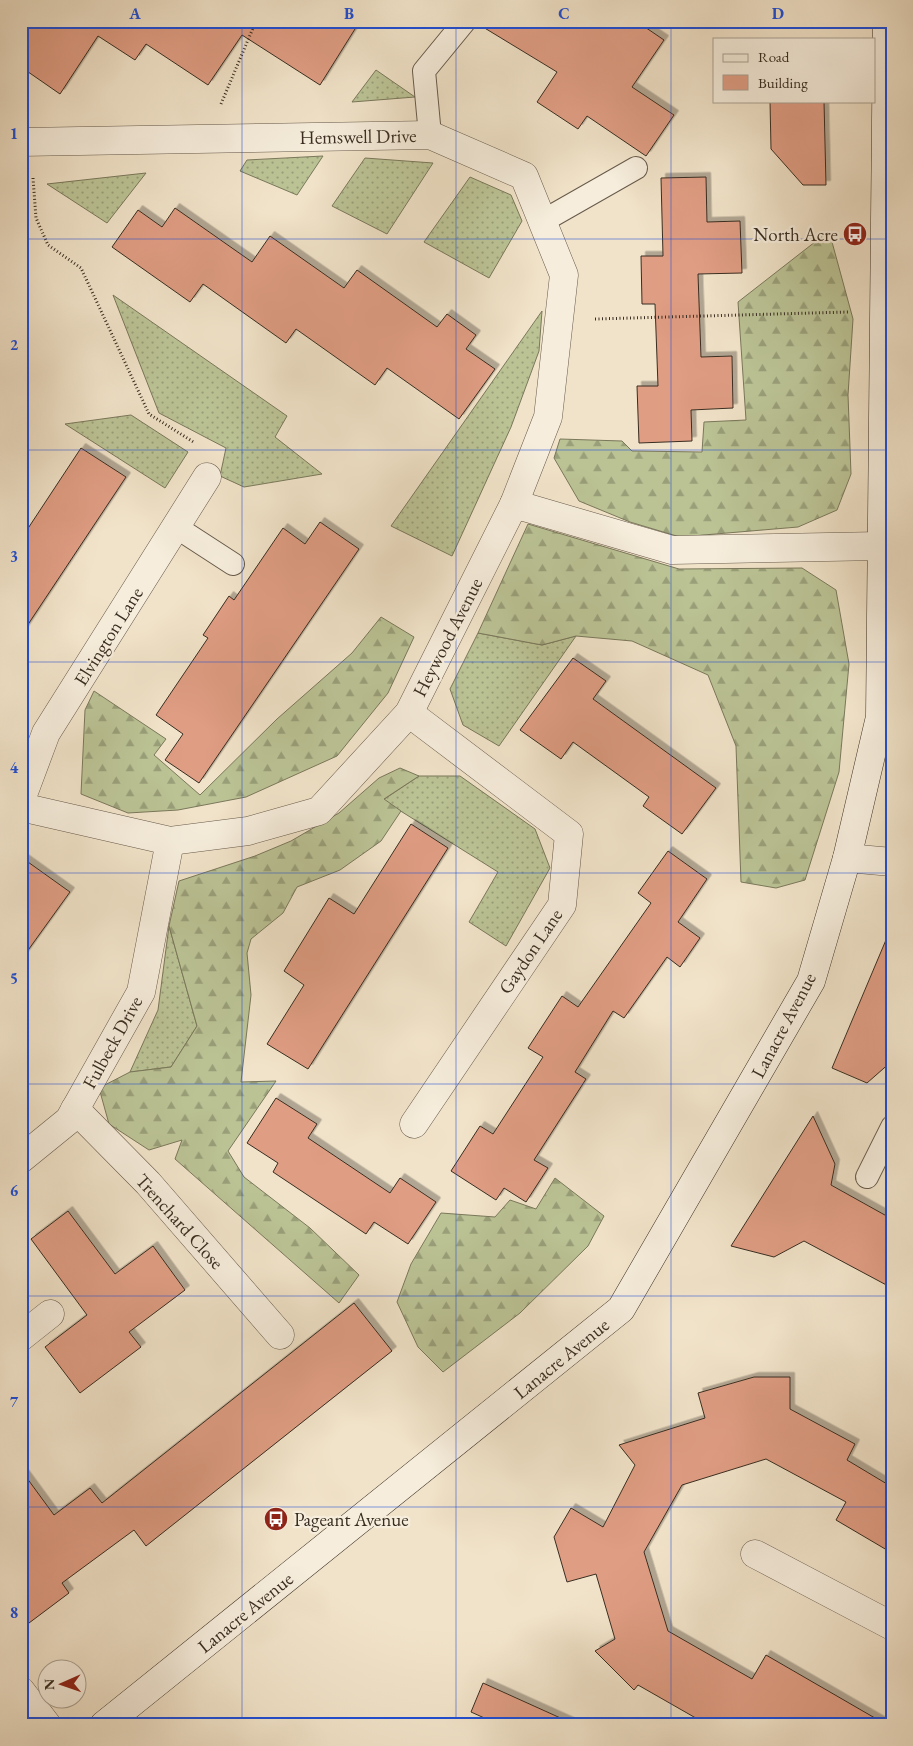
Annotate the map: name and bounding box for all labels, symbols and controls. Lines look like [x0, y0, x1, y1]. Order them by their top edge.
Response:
text: A [128, 3, 141, 24]
text: B [344, 3, 354, 24]
text: C [558, 3, 570, 24]
text: D [772, 3, 784, 24]
legend [713, 38, 876, 102]
text: Road [758, 47, 790, 66]
text: Building [758, 73, 808, 92]
text: 1 [10, 123, 18, 144]
street label: Hemswell Drive [299, 123, 417, 150]
bus stop icon: North Acre [842, 221, 868, 247]
place label: North Acre [753, 222, 838, 247]
text: 2 [10, 334, 19, 355]
text: 3 [10, 546, 18, 567]
street label: Heywood Avenue [407, 573, 488, 701]
street label: Elvington Lane [68, 582, 149, 690]
text: 4 [10, 757, 19, 778]
street label: Gaydon Lane [493, 904, 568, 999]
text: 5 [10, 968, 18, 989]
street label: Lanacre Avenue [745, 968, 822, 1082]
street label: Fulbeck Drive [77, 991, 148, 1093]
street label: Trenchard Close [130, 1168, 229, 1274]
text: 6 [10, 1180, 19, 1201]
street label: Lanacre Avenue [508, 1312, 614, 1405]
text: 7 [10, 1391, 19, 1412]
bus stop icon: Pageant Avenue [263, 1506, 289, 1532]
place label: Pageant Avenue [294, 1507, 409, 1532]
street label: Lanacre Avenue [192, 1566, 298, 1659]
text: 8 [10, 1602, 18, 1623]
north arrow [38, 1658, 88, 1708]
text: N [40, 1678, 58, 1690]

